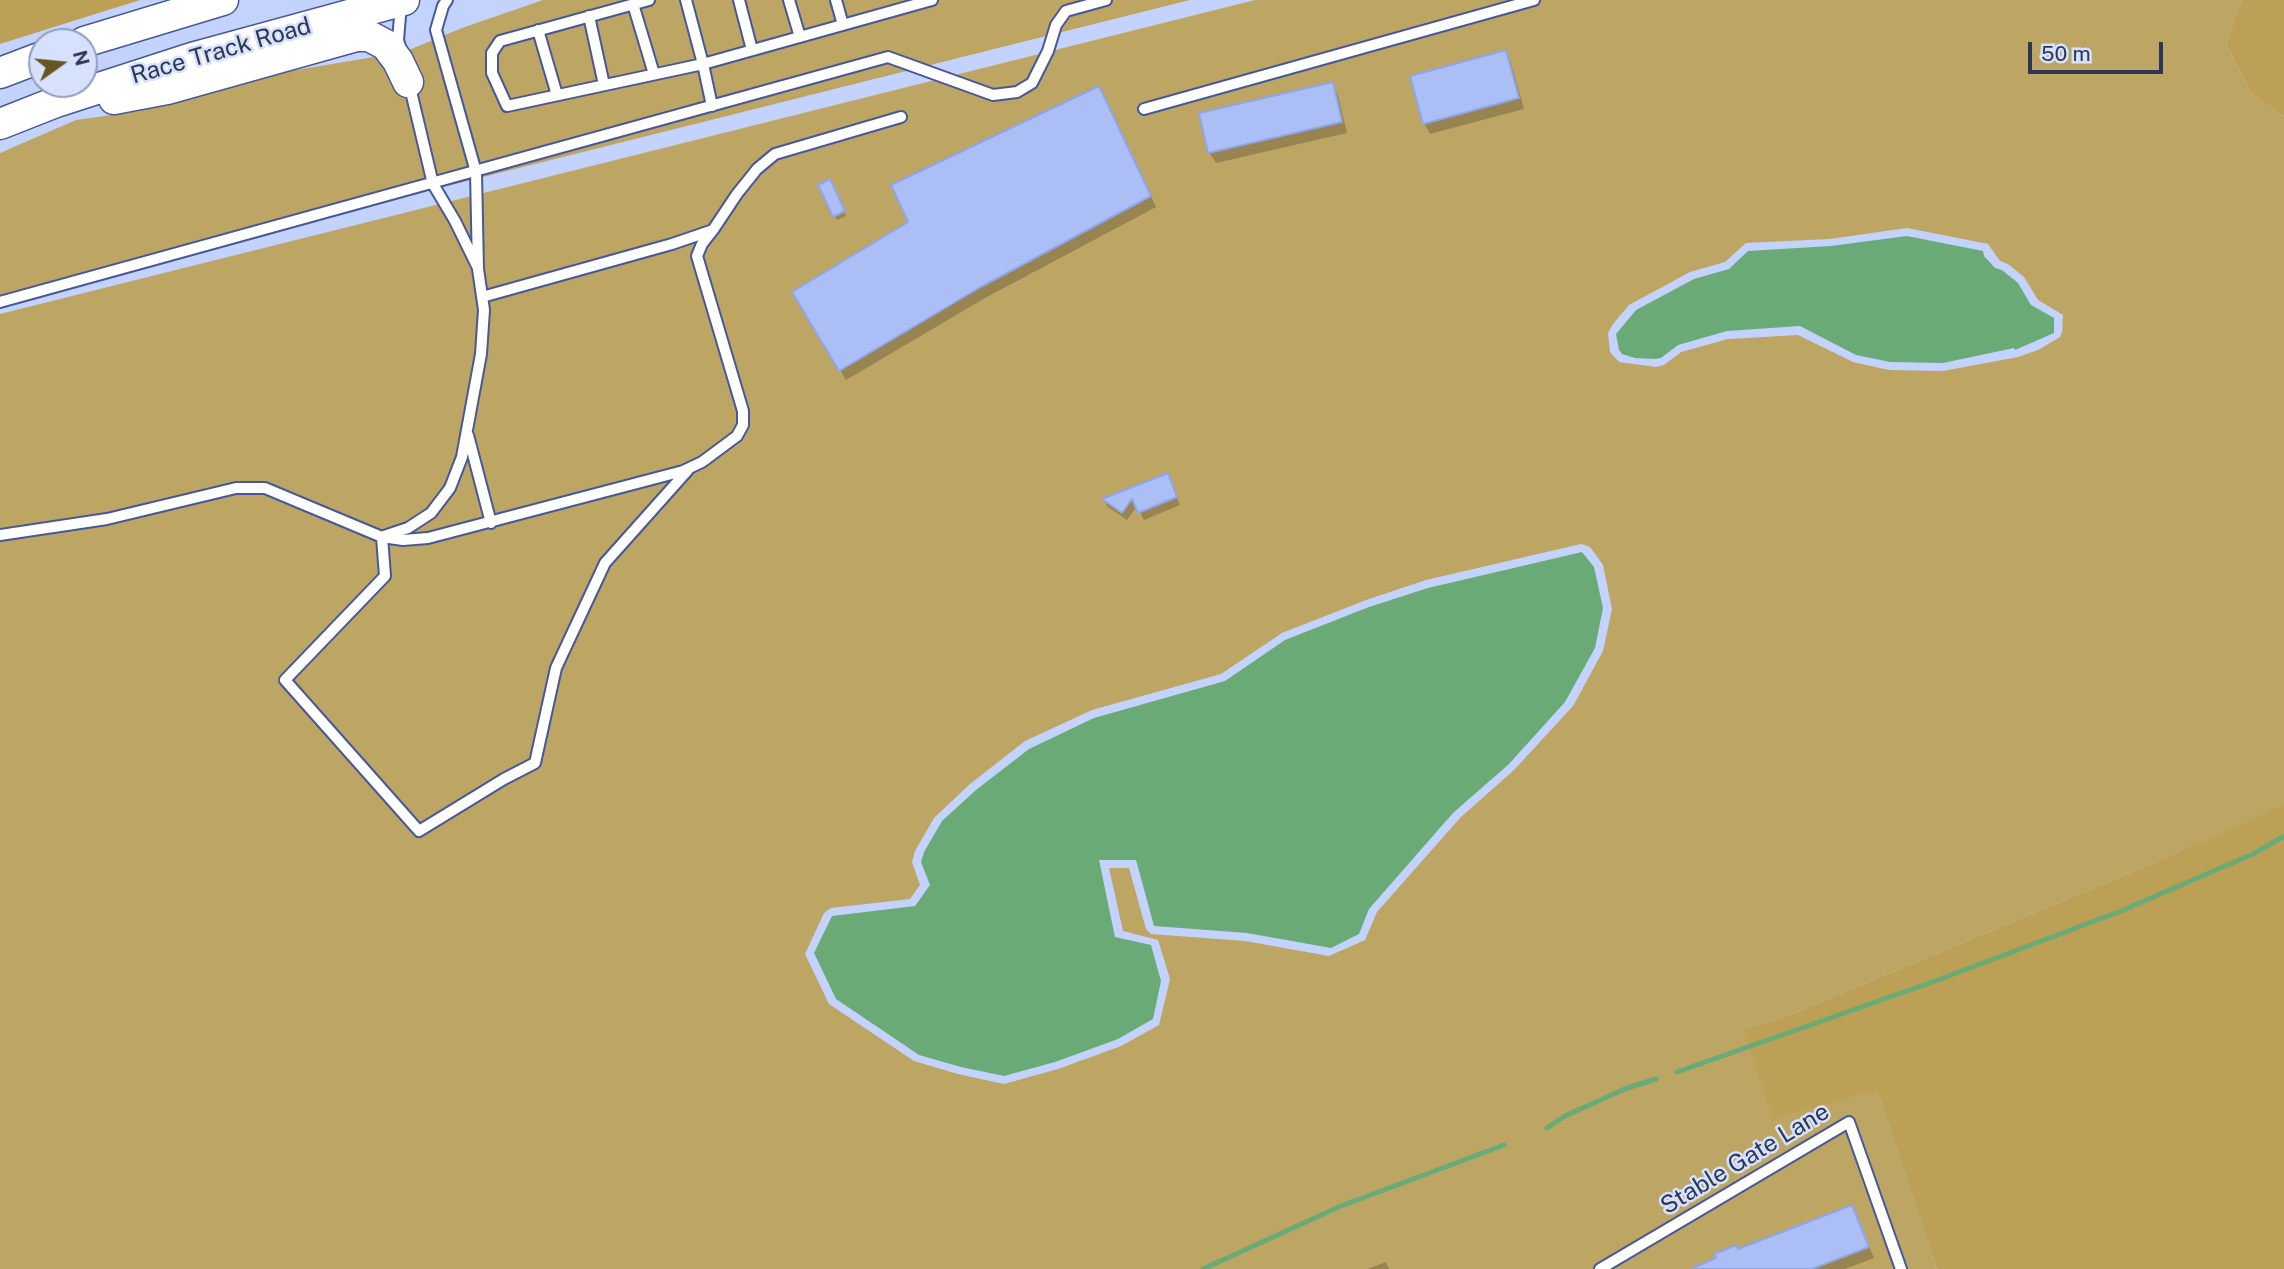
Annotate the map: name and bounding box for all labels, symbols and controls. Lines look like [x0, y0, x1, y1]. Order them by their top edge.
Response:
street label: Race Track Road [127, 11, 315, 91]
north arrow [28, 28, 98, 98]
scale bar [2032, 28, 2167, 72]
text: 50 m [2041, 41, 2091, 66]
text: N [69, 48, 94, 68]
street label: Stable Gate Lane [1656, 1097, 1834, 1221]

